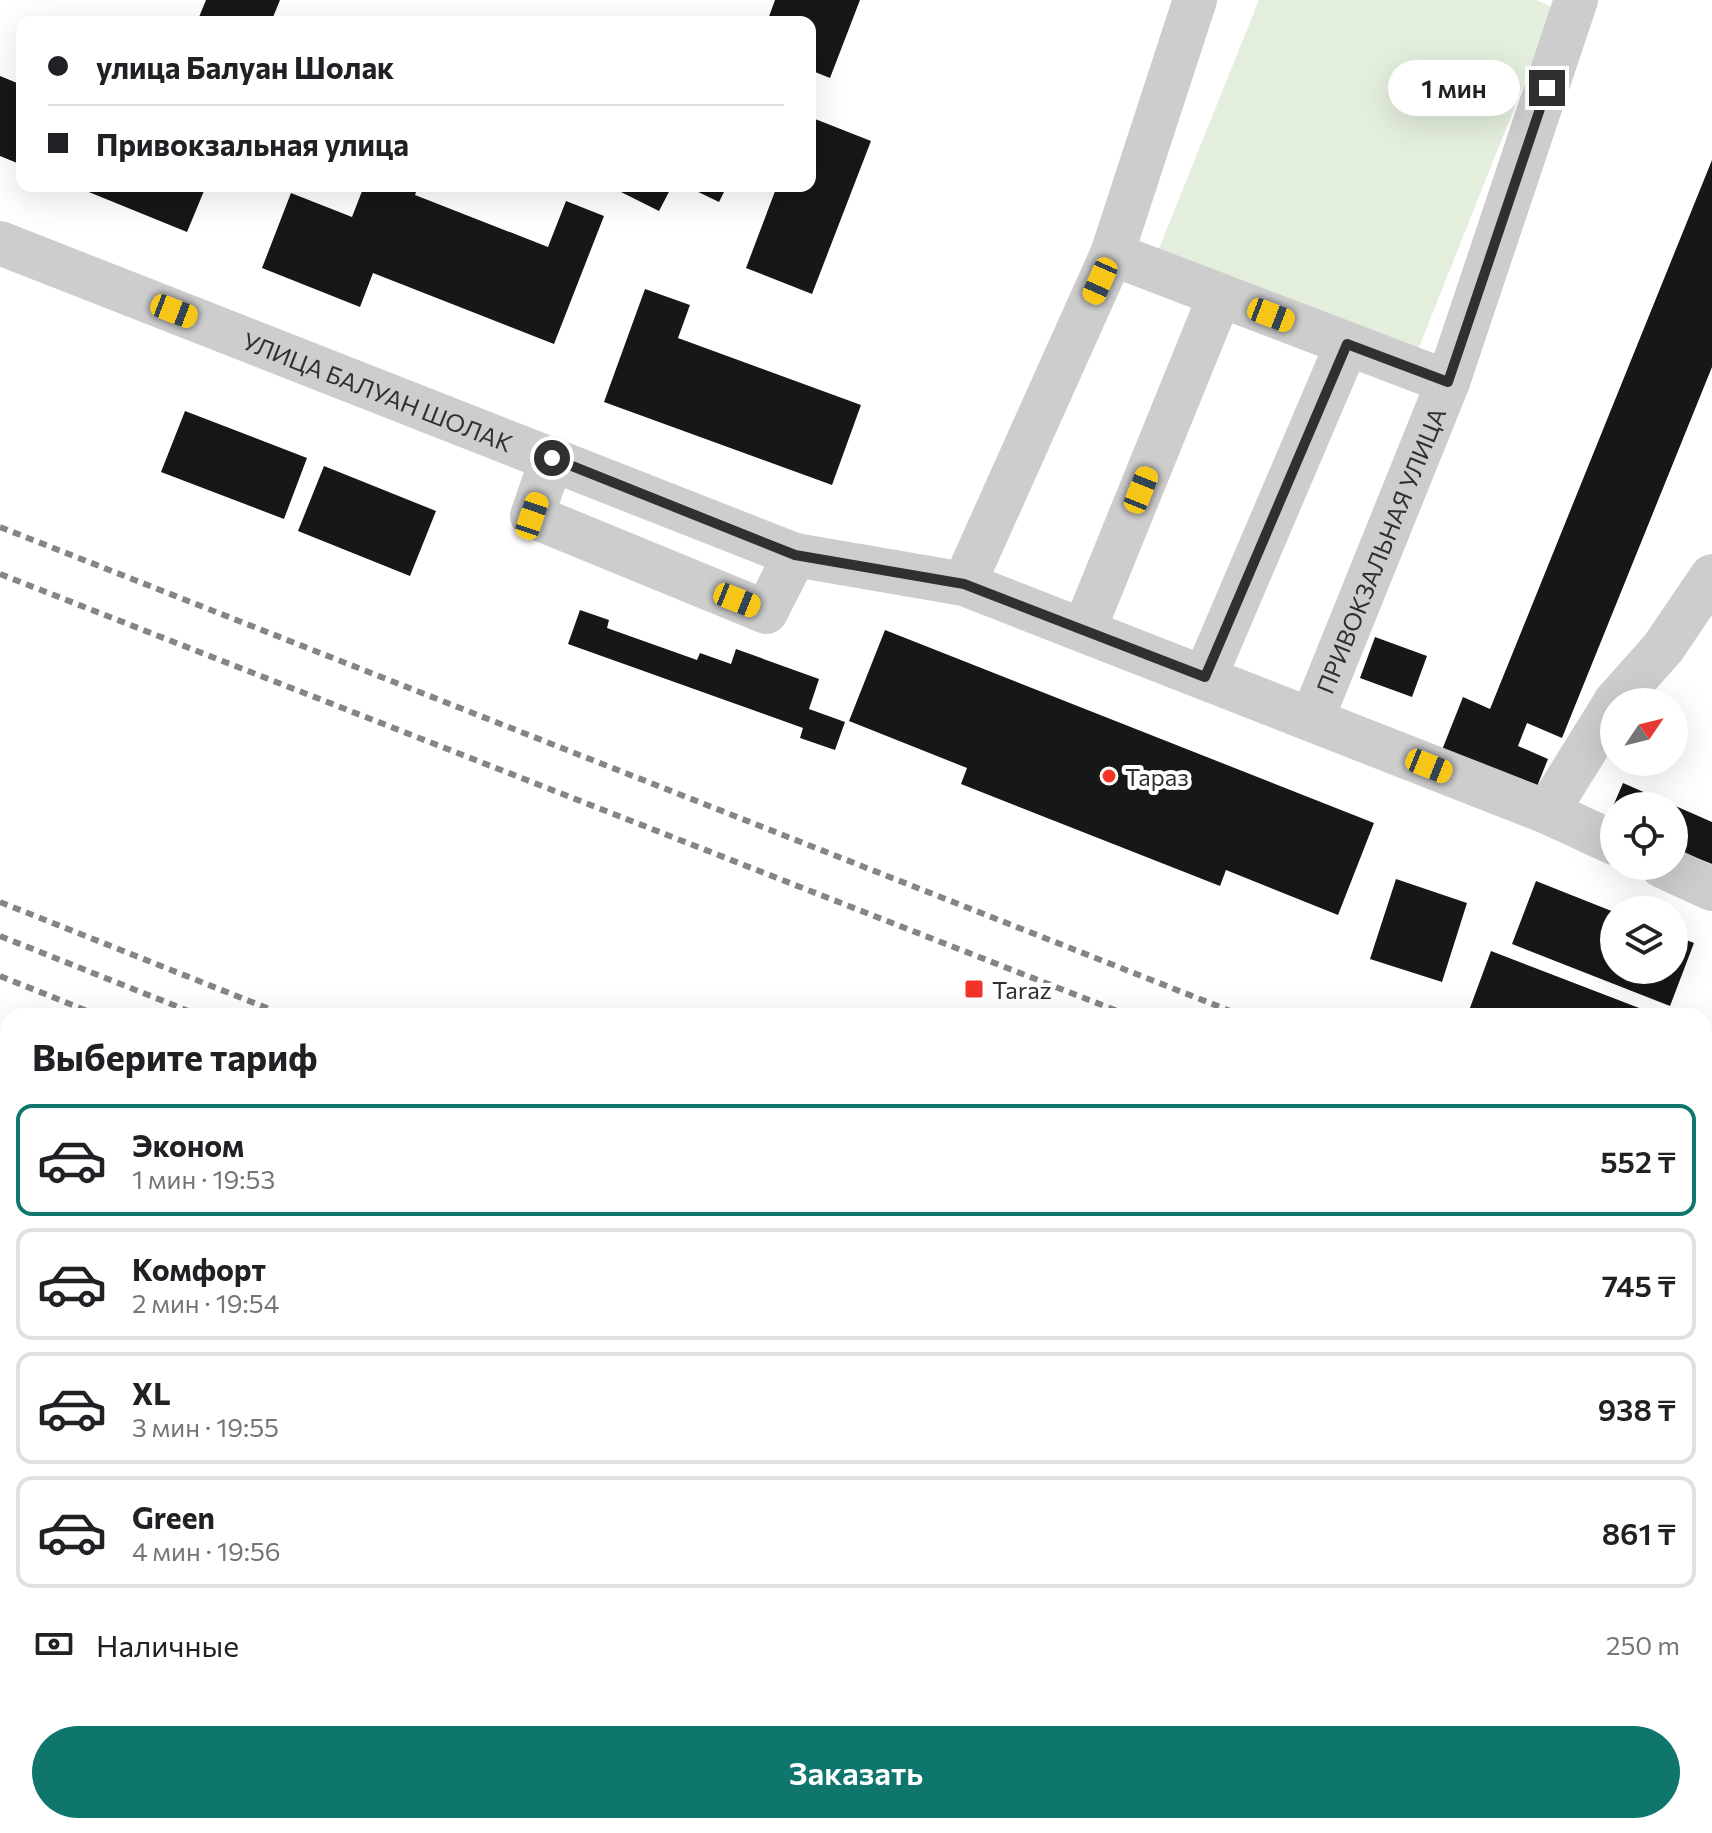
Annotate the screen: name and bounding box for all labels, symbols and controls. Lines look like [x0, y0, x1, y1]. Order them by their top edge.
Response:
text: улица Балуан Шолак [96, 48, 394, 85]
callout: 1 мин [1387, 60, 1519, 116]
route end [1529, 70, 1565, 106]
text: 1 мин [1421, 72, 1487, 103]
text: Привокзальная улица [96, 125, 409, 162]
car [1079, 254, 1121, 308]
car [147, 291, 201, 331]
car [1244, 295, 1298, 335]
street label: УЛИЦА БАЛУАН ШОЛАК [239, 325, 517, 457]
street label: ПРИВОКЗАЛЬНАЯ УЛИЦА [1309, 403, 1451, 698]
route start [534, 440, 570, 476]
car [1121, 463, 1161, 517]
car [513, 489, 551, 543]
car [710, 580, 764, 620]
north arrow [1600, 688, 1688, 776]
map controls [1600, 688, 1688, 984]
car [1402, 746, 1456, 786]
place label: Тараз [1125, 762, 1189, 791]
marker: Тараз [1100, 767, 1118, 785]
button: locate [1600, 792, 1688, 880]
button: layers [1600, 896, 1688, 984]
place label: Taraz [992, 975, 1052, 1004]
marker: Taraz [963, 978, 985, 1000]
text: Выберите тариф [32, 1034, 317, 1078]
icon: car [36, 1124, 108, 1196]
text: Эконом [132, 1126, 244, 1163]
text: 552 ₸ [1600, 1142, 1676, 1179]
text: 1 мин · 19:53 [132, 1163, 275, 1194]
icon: car [36, 1248, 108, 1320]
text: Комфорт [132, 1250, 266, 1287]
text: 745 ₸ [1602, 1266, 1676, 1303]
text: 2 мин · 19:54 [132, 1287, 279, 1318]
icon: car [36, 1372, 108, 1444]
text: XL [132, 1374, 171, 1411]
text: 938 ₸ [1598, 1390, 1676, 1427]
text: 3 мин · 19:55 [132, 1411, 279, 1442]
icon: car [36, 1496, 108, 1568]
text: Green [132, 1498, 215, 1535]
text: 861 ₸ [1602, 1514, 1676, 1551]
text: 4 мин · 19:56 [132, 1535, 281, 1566]
icon: cash [32, 1622, 76, 1666]
text: Наличные [96, 1626, 239, 1663]
text: 250 m [1606, 1629, 1680, 1660]
button: Заказать [32, 1726, 1680, 1818]

